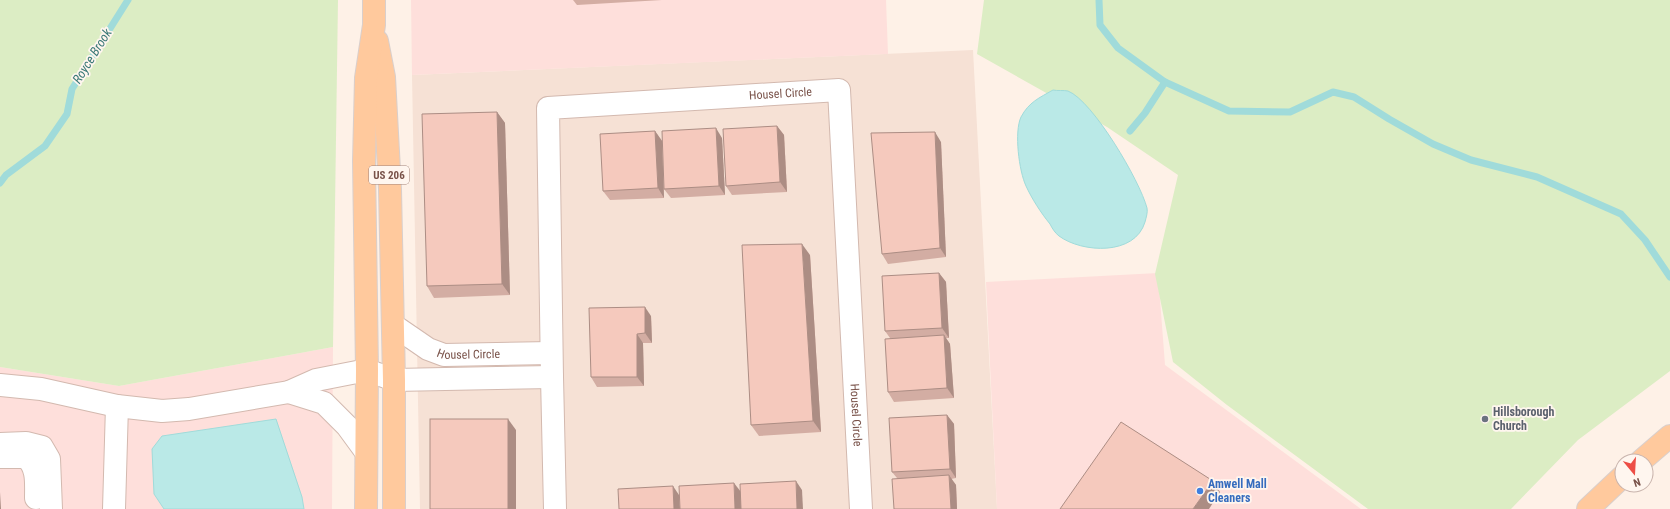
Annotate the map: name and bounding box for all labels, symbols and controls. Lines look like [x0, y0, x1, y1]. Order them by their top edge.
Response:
water label: Royce Brook [69, 26, 115, 86]
street label: Housel Circle [749, 85, 813, 103]
road number: US 206 [369, 166, 409, 184]
street label: Housel Circle [435, 346, 500, 362]
street label: Housel Circle [847, 383, 865, 447]
place label: Hillsborough Church [1493, 405, 1554, 433]
marker: Hillsborough Church [1480, 414, 1490, 424]
north arrow [1614, 453, 1654, 493]
text: N [1631, 475, 1642, 489]
place label: Amwell Mall Cleaners [1208, 477, 1267, 505]
marker: Amwell Mall Cleaners [1195, 486, 1205, 496]

